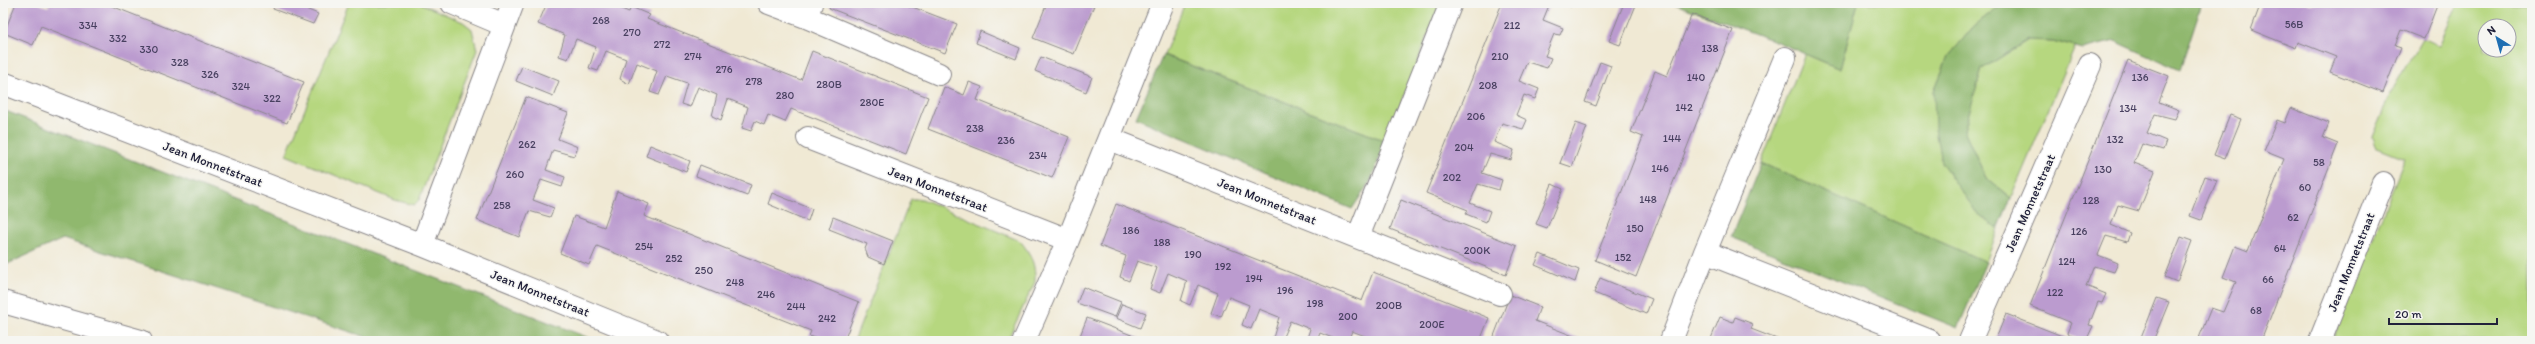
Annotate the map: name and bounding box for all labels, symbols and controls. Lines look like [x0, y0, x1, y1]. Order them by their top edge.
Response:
house number: 268 [592, 14, 610, 27]
house number: 56B [2285, 18, 2303, 31]
north arrow [2477, 18, 2517, 58]
house number: 334 [79, 19, 98, 32]
house number: 212 [1504, 19, 1521, 32]
text: N [2484, 23, 2498, 38]
house number: 270 [623, 26, 641, 39]
house number: 332 [109, 32, 127, 45]
house number: 272 [653, 38, 671, 51]
house number: 138 [1701, 42, 1719, 55]
house number: 330 [140, 43, 159, 56]
house number: 274 [684, 50, 702, 63]
house number: 210 [1491, 50, 1509, 63]
house number: 328 [171, 56, 189, 69]
house number: 276 [715, 63, 733, 76]
house number: 326 [201, 68, 219, 81]
house number: 140 [1687, 71, 1705, 84]
house number: 136 [2132, 71, 2149, 84]
house number: 278 [745, 75, 763, 88]
house number: 280B [816, 78, 842, 91]
house number: 208 [1479, 79, 1497, 92]
house number: 324 [232, 80, 251, 93]
house number: 280 [776, 89, 795, 102]
house number: 322 [263, 92, 281, 105]
house number: 280E [860, 96, 884, 109]
house number: 142 [1675, 101, 1693, 114]
house number: 134 [2119, 102, 2137, 115]
house number: 206 [1467, 110, 1485, 123]
house number: 238 [966, 122, 984, 135]
house number: 144 [1663, 132, 1682, 145]
house number: 132 [2107, 133, 2124, 146]
house number: 236 [997, 134, 1015, 147]
street label: Jean Monnetstraat [161, 138, 265, 190]
house number: 262 [518, 138, 536, 151]
house number: 204 [1454, 141, 1474, 154]
house number: 234 [1029, 149, 1048, 162]
street label: Jean Monnetstraat [2002, 152, 2058, 254]
house number: 58 [2313, 156, 2325, 169]
house number: 146 [1651, 162, 1669, 175]
street label: Jean Monnetstraat [886, 163, 990, 215]
house number: 130 [2094, 163, 2112, 176]
house number: 260 [506, 168, 524, 181]
house number: 202 [1443, 171, 1461, 184]
street label: Jean Monnetstraat [1215, 174, 1319, 228]
house number: 60 [2299, 181, 2312, 194]
house number: 148 [1639, 193, 1657, 206]
house number: 128 [2083, 194, 2099, 207]
house number: 258 [493, 199, 511, 212]
street label: Jean Monnetstraat [2324, 210, 2378, 314]
house number: 62 [2287, 211, 2299, 224]
house number: 150 [1626, 222, 1644, 235]
house number: 186 [1123, 224, 1140, 237]
house number: 126 [2071, 225, 2088, 238]
house number: 188 [1153, 236, 1171, 249]
house number: 254 [635, 240, 653, 253]
house number: 64 [2274, 242, 2287, 255]
house number: 200K [1464, 244, 1490, 257]
house number: 190 [1184, 248, 1202, 261]
house number: 152 [1615, 251, 1632, 264]
house number: 252 [665, 252, 683, 265]
house number: 124 [2058, 255, 2076, 268]
house number: 192 [1215, 260, 1232, 273]
house number: 250 [695, 264, 713, 277]
street label: Jean Monnetstraat [488, 266, 592, 320]
house number: 194 [1245, 272, 1263, 285]
house number: 66 [2262, 273, 2274, 286]
house number: 248 [726, 276, 744, 289]
house number: 196 [1277, 284, 1294, 297]
house number: 122 [2047, 286, 2064, 299]
house number: 246 [757, 288, 775, 301]
house number: 198 [1307, 297, 1323, 310]
house number: 200B [1376, 299, 1402, 312]
house number: 244 [786, 300, 806, 313]
scale bar [2389, 300, 2497, 326]
house number: 68 [2250, 304, 2262, 317]
text: 20 m [2395, 307, 2422, 321]
house number: 200 [1338, 310, 1358, 323]
house number: 242 [818, 312, 836, 325]
house number: 200E [1419, 318, 1445, 331]

